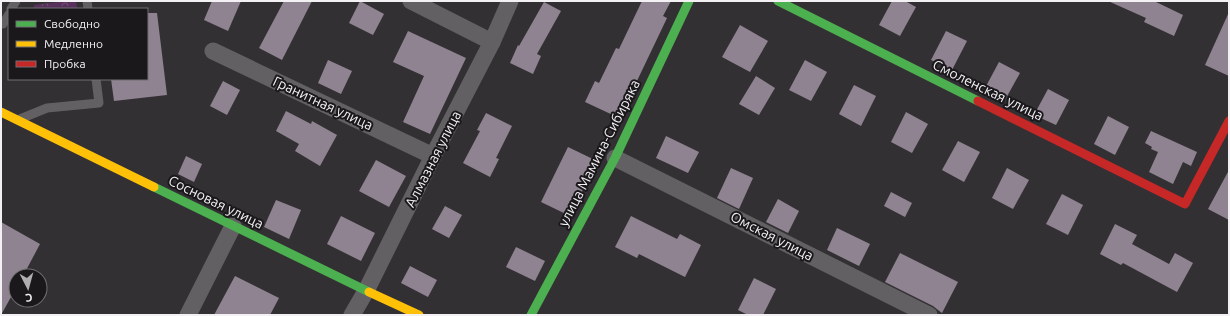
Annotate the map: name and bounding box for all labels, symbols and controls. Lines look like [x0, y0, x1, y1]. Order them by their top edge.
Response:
legend [8, 8, 148, 80]
text: Свободно [44, 17, 100, 30]
text: Медленно [44, 37, 103, 50]
street label: Смоленская улица [930, 56, 1046, 124]
text: Пробка [44, 57, 86, 70]
street label: Гранитная улица [271, 73, 375, 133]
street label: улица Мамина-Сибиряка [555, 77, 643, 229]
street label: Алмазная улица [402, 108, 464, 210]
street label: Сосновая улица [166, 172, 266, 232]
street label: Омская улица [728, 208, 816, 264]
north arrow [8, 268, 48, 308]
text: С [25, 292, 33, 304]

